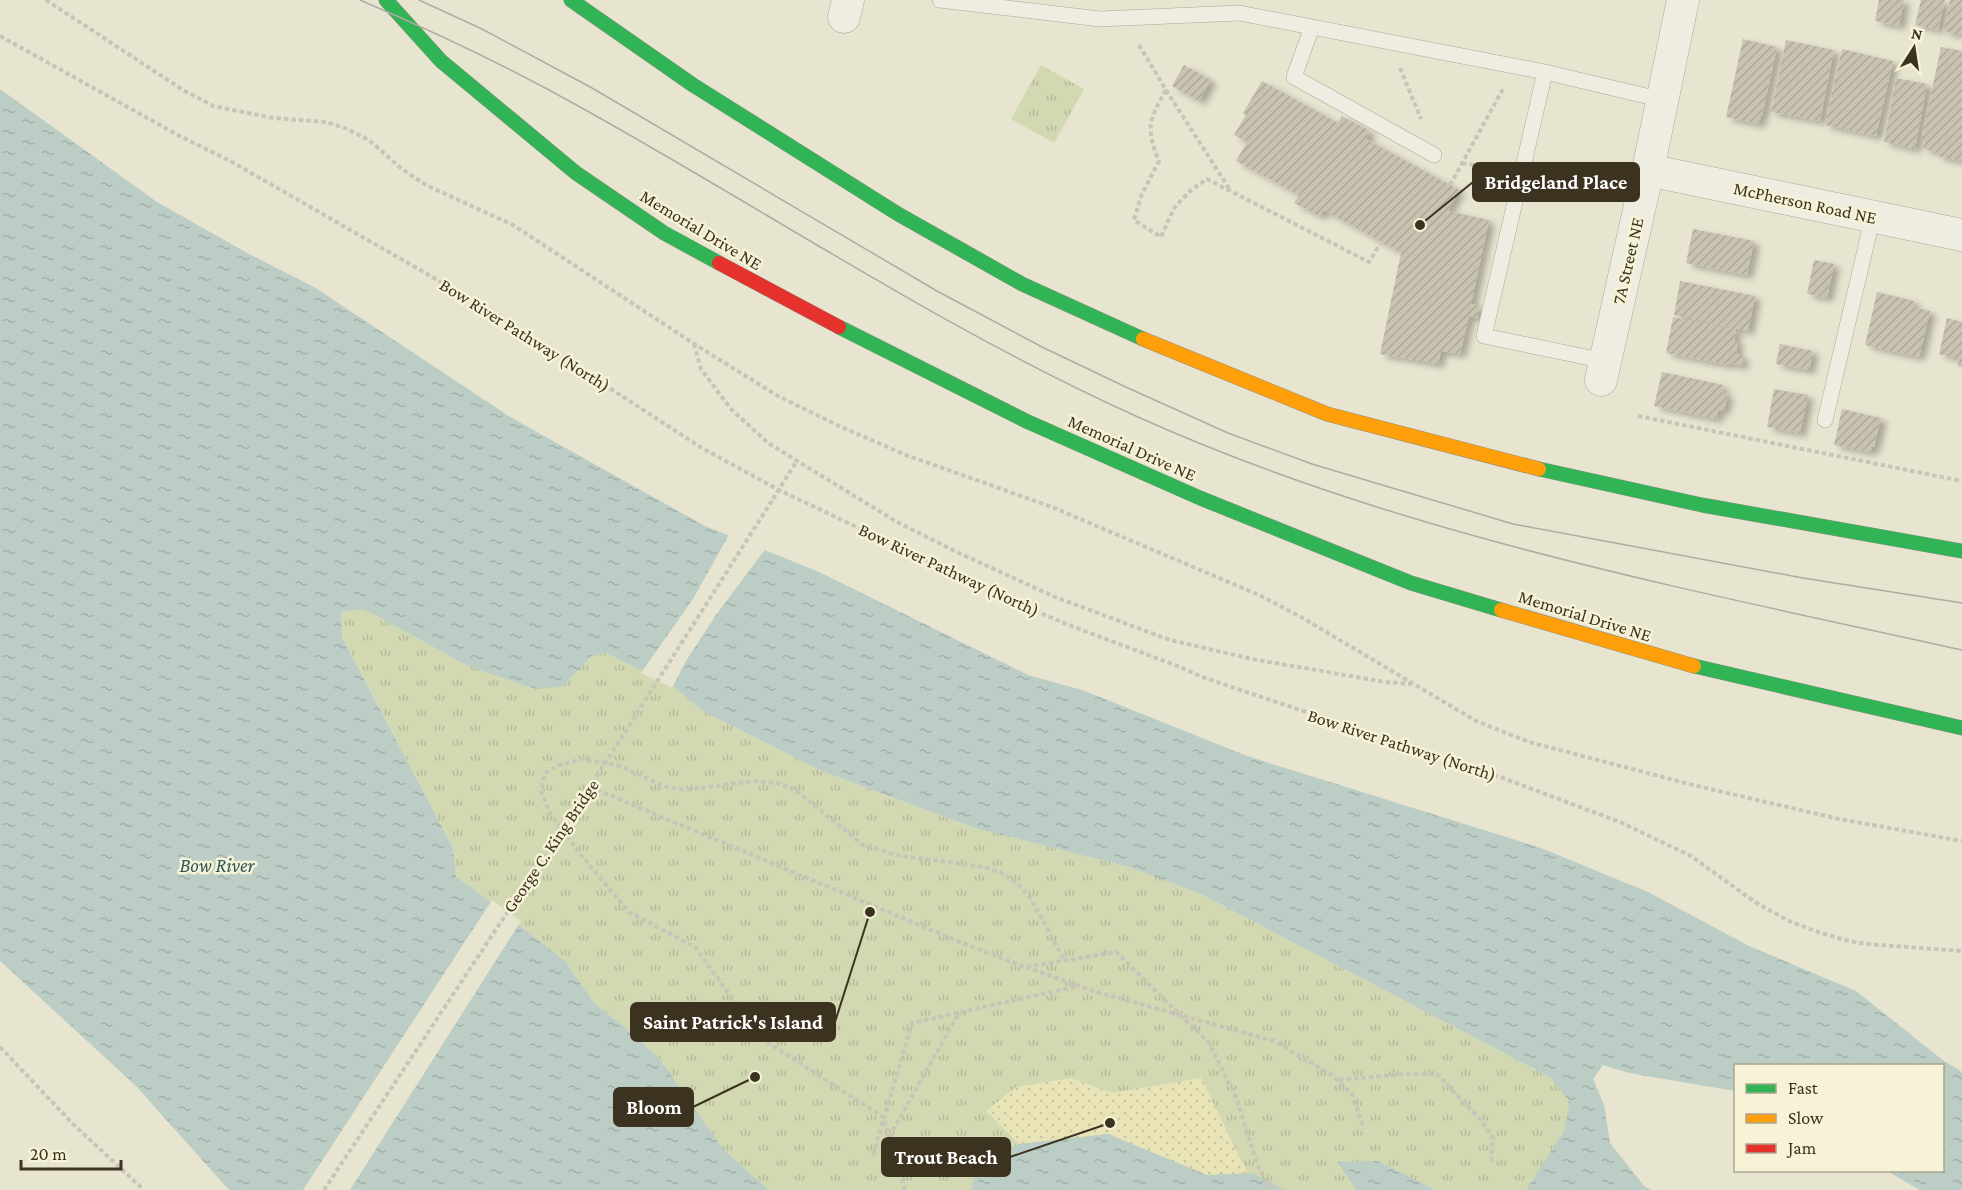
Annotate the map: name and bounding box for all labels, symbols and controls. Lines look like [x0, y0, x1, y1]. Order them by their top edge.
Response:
north arrow [1884, 18, 1944, 78]
text: N [1910, 24, 1924, 43]
callout: Bridgeland Place [1473, 163, 1639, 201]
text: Bridgeland Place [1485, 171, 1627, 193]
street label: McPherson Road NE [1732, 178, 1879, 228]
street label: Memorial Drive NE [637, 186, 765, 274]
street label: 7A Street NE [1608, 215, 1648, 306]
street label: Bow River Pathway (North) [436, 274, 614, 397]
street label: Memorial Drive NE [1065, 411, 1199, 485]
street label: Bow River Pathway (North) [855, 519, 1042, 622]
street label: Memorial Drive NE [1516, 586, 1654, 646]
street label: Bow River Pathway (North) [1305, 705, 1499, 786]
street label: George C. King Bridge [499, 776, 603, 916]
water label: Bow River [179, 854, 256, 876]
callout: Saint Patrick's Island [631, 1003, 835, 1041]
text: Saint Patrick's Island [643, 1011, 823, 1033]
legend [1734, 1064, 1944, 1172]
text: Fast [1788, 1078, 1819, 1098]
callout: Bloom [614, 1088, 693, 1126]
text: Bloom [626, 1096, 682, 1118]
text: Slow [1788, 1108, 1824, 1128]
scale bar [21, 1133, 122, 1171]
callout: Trout Beach [882, 1138, 1010, 1176]
text: Jam [1786, 1138, 1817, 1158]
text: 20 m [30, 1144, 67, 1164]
text: Trout Beach [894, 1146, 998, 1168]

